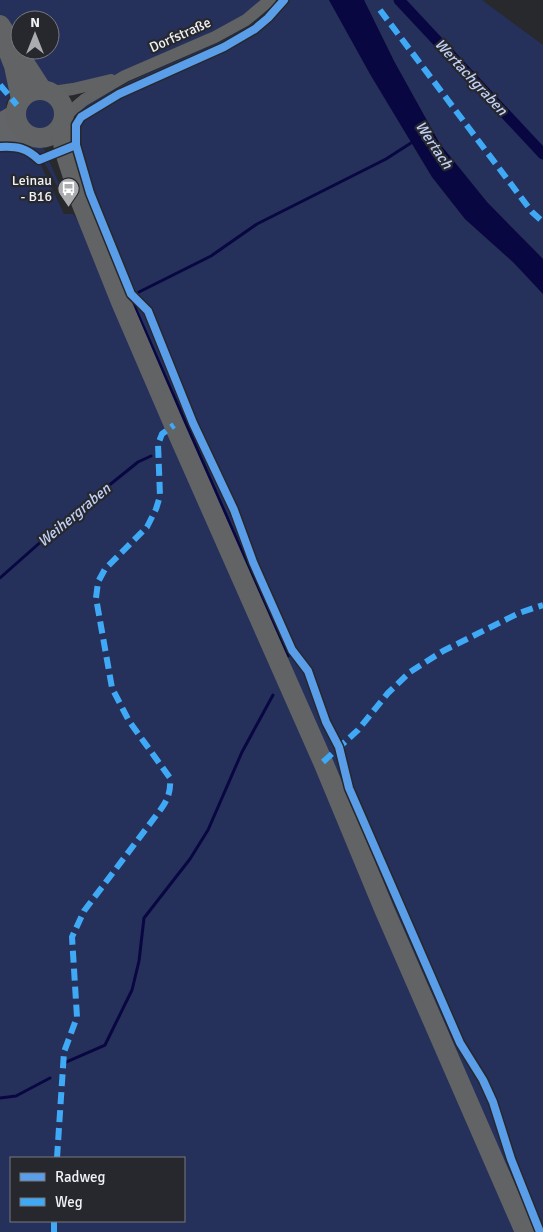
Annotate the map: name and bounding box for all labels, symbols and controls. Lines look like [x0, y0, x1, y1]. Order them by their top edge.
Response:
north arrow [10, 10, 60, 60]
text: N [30, 14, 40, 31]
street label: Dorfstraße [147, 14, 213, 56]
water label: Wertachgraben [431, 35, 512, 120]
water label: Wertach [412, 118, 457, 173]
place label: Leinau - B16 [12, 172, 52, 205]
bus stop icon: Leinau - B16 [56, 176, 80, 207]
water label: Weihergraben [34, 479, 115, 551]
legend [10, 1157, 185, 1222]
text: Radweg [55, 1168, 106, 1186]
text: Weg [55, 1193, 83, 1211]

